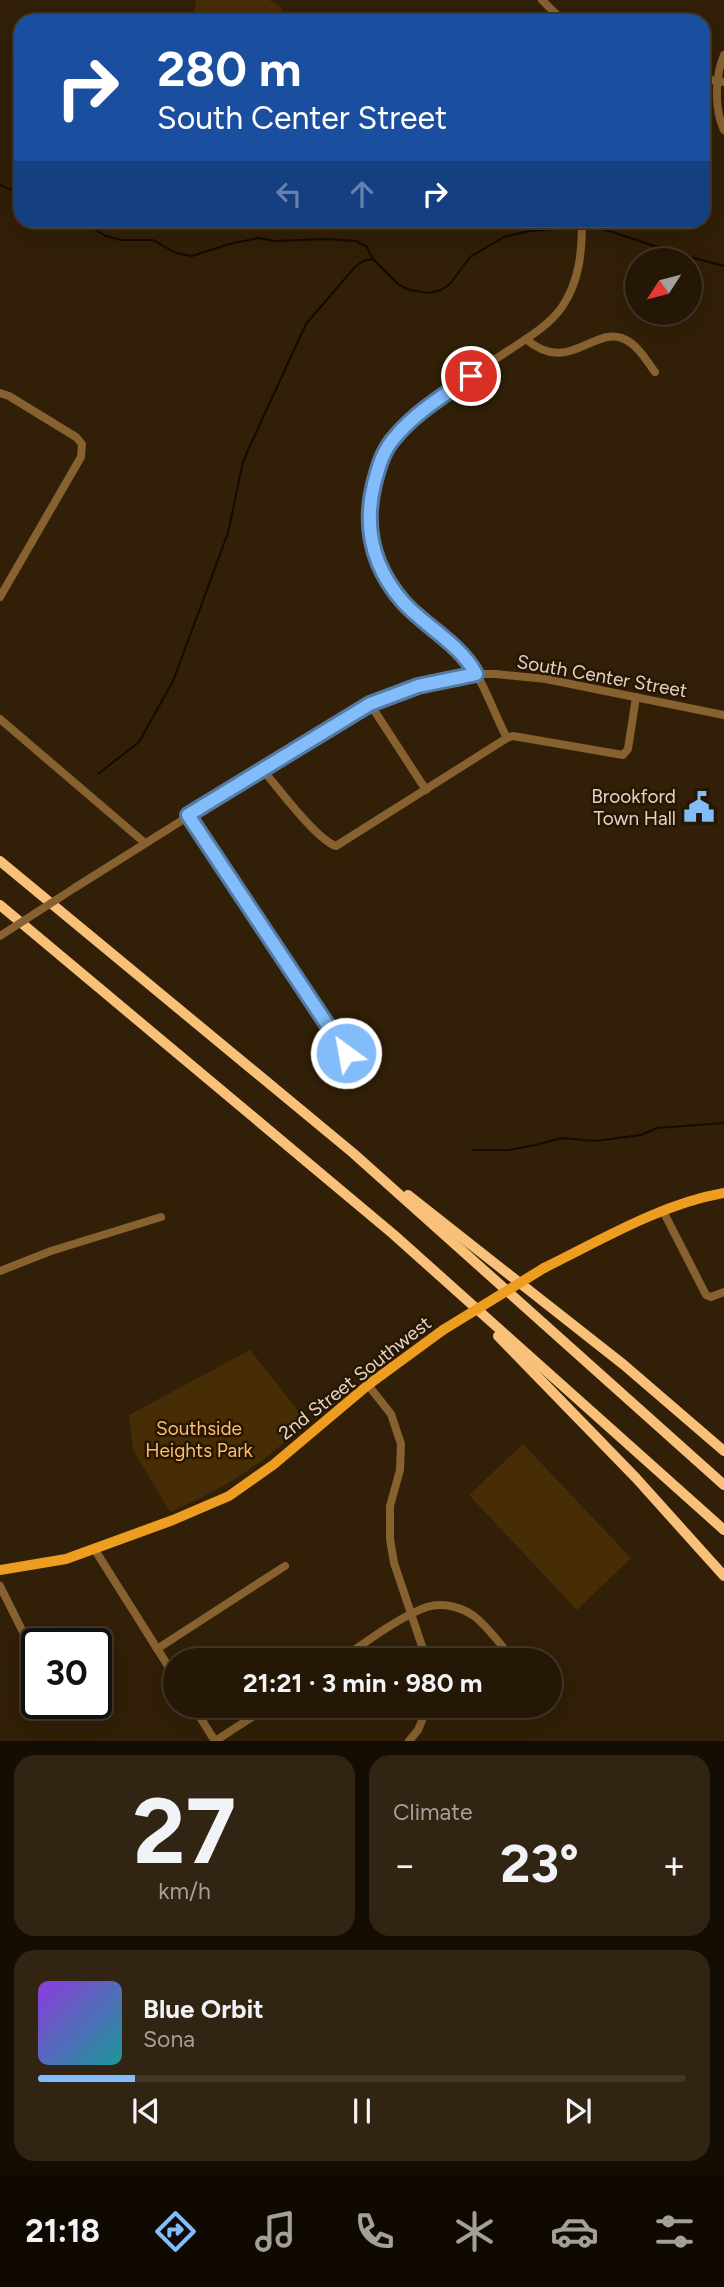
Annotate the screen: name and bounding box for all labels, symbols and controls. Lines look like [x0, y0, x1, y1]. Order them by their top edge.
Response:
text: 280 m [157, 39, 302, 98]
icon: right [42, 42, 133, 133]
text: South Center Street [157, 99, 447, 137]
icon: left [270, 175, 308, 213]
icon: ahead [343, 175, 381, 213]
icon: right [416, 175, 454, 213]
north arrow [625, 248, 702, 326]
map controls [625, 248, 702, 325]
pin [441, 346, 501, 406]
icon: arrive [452, 357, 490, 395]
street label: South Center Street [515, 650, 689, 702]
place label: Brookford Town Hall [591, 785, 676, 830]
public building icon: Brookford Town Hall [682, 790, 716, 824]
position arrow [309, 1016, 383, 1090]
street label: 2nd Street Southwest [274, 1311, 436, 1445]
park label: Southside Heights Park [145, 1417, 254, 1462]
speed limit sign: 30 [21, 1628, 112, 1719]
text: 21:21 · 3 min · 980 m [243, 1667, 482, 1699]
text: 27 [133, 1777, 236, 1886]
text: Climate [393, 1798, 472, 1826]
text: 23° [500, 1833, 579, 1895]
text: − [393, 1842, 417, 1888]
text: + [662, 1842, 686, 1888]
text: km/h [158, 1877, 211, 1905]
text: Blue Orbit [143, 1993, 264, 2025]
text: Sona [143, 2025, 195, 2053]
icon: previous [127, 2092, 165, 2130]
icon: pause [343, 2092, 381, 2130]
icon: next [559, 2092, 597, 2130]
icon: directions [151, 2207, 200, 2256]
icon: music [251, 2207, 300, 2256]
icon: phone [350, 2207, 399, 2256]
icon: climate [450, 2207, 499, 2256]
icon: car [550, 2207, 599, 2256]
icon: filters [650, 2207, 699, 2256]
text: 21:18 [25, 2212, 100, 2250]

